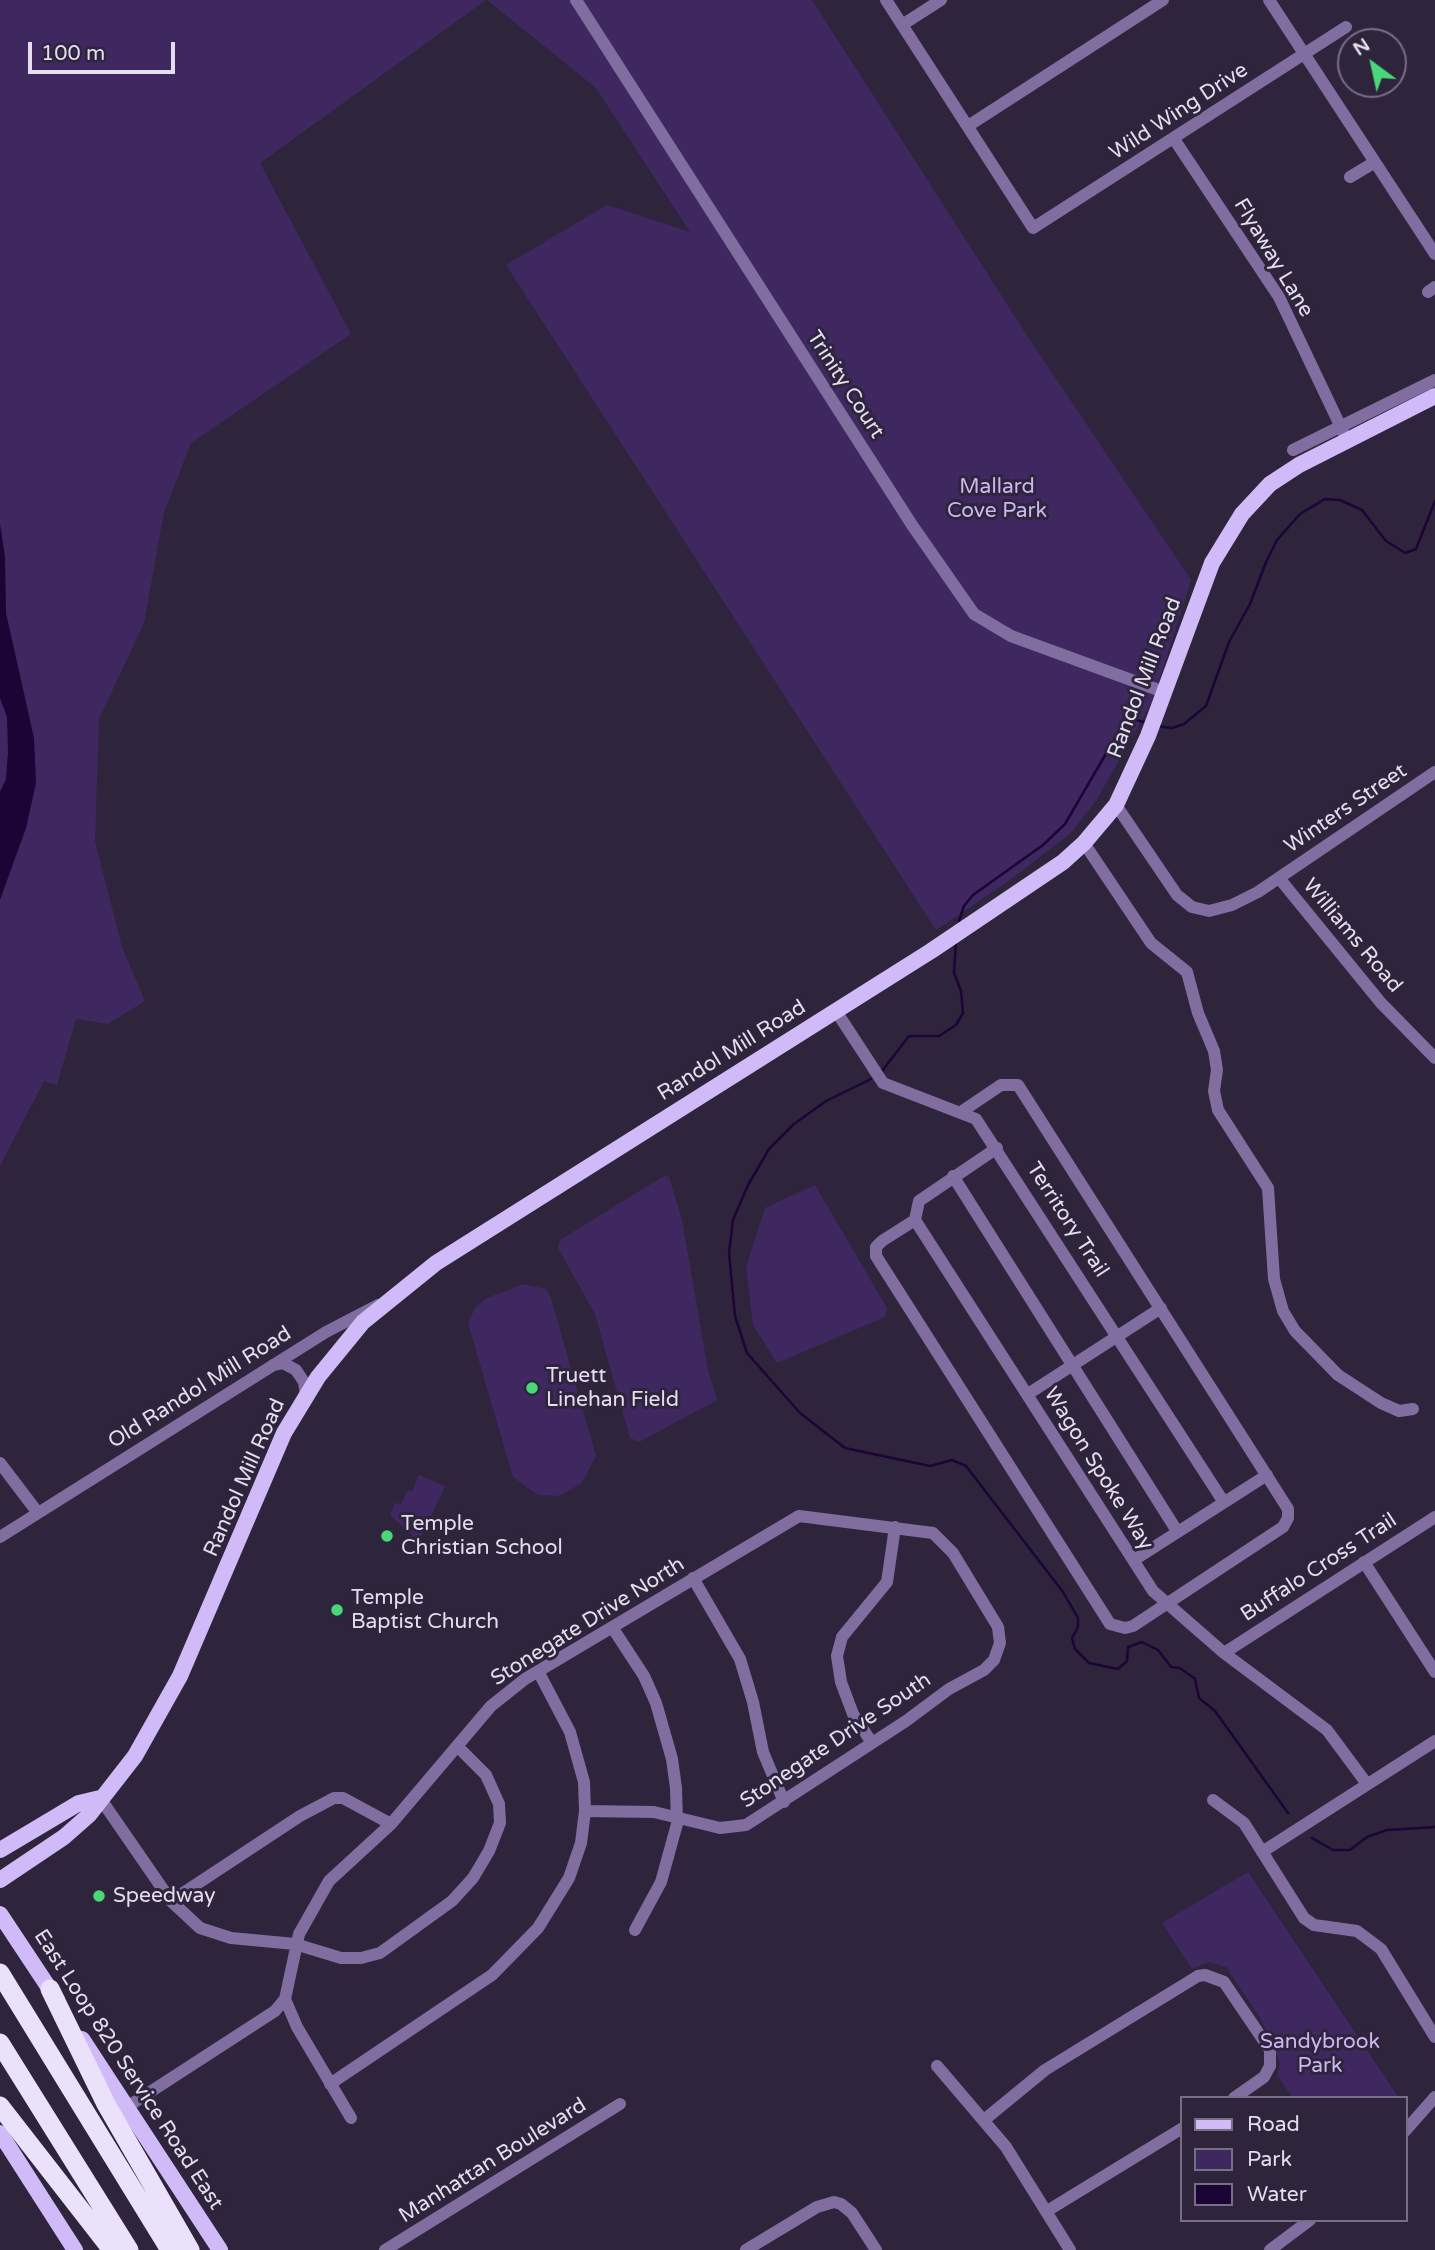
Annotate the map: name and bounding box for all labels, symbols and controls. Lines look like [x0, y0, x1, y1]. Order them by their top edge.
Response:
scale bar [32, 28, 178, 72]
north arrow [1337, 28, 1407, 98]
text: N [1349, 34, 1374, 60]
text: 100 m [41, 41, 105, 66]
street label: Wild Wing Drive [1105, 58, 1253, 166]
street label: Flyaway Lane [1228, 194, 1318, 322]
street label: Trinity Court [801, 326, 889, 444]
park label: Mallard Cove Park [947, 474, 1047, 524]
street label: Randol Mill Road [1103, 594, 1187, 762]
street label: Winters Street [1280, 759, 1412, 859]
street label: Williams Road [1297, 874, 1407, 998]
street label: Randol Mill Road [653, 995, 811, 1107]
street label: Territory Trail [1021, 1158, 1113, 1282]
street label: Old Randol Mill Road [104, 1321, 296, 1455]
place label: Truett Linehan Field [546, 1363, 679, 1413]
marker: Truett Linehan Field [524, 1380, 540, 1396]
street label: Wagon Spoke Way [1038, 1383, 1158, 1555]
street label: Randol Mill Road [199, 1395, 291, 1561]
street label: Buffalo Cross Trail [1236, 1508, 1402, 1628]
place label: Temple Christian School [401, 1511, 563, 1561]
marker: Temple Christian School [379, 1528, 395, 1544]
street label: Stonegate Drive North [487, 1552, 689, 1692]
place label: Temple Baptist Church [351, 1585, 499, 1635]
marker: Temple Baptist Church [329, 1602, 345, 1618]
street label: Stonegate Drive South [736, 1668, 936, 1814]
place label: Speedway [113, 1883, 215, 1909]
marker: Speedway [91, 1888, 107, 1904]
street label: East Loop 820 Service Road East [28, 1925, 228, 2215]
park label: Sandybrook Park [1260, 2029, 1380, 2079]
street label: Manhattan Boulevard [395, 2093, 591, 2229]
legend [1180, 2096, 1407, 2222]
text: Road [1247, 2112, 1300, 2137]
text: Park [1247, 2147, 1292, 2172]
text: Water [1247, 2182, 1307, 2207]

